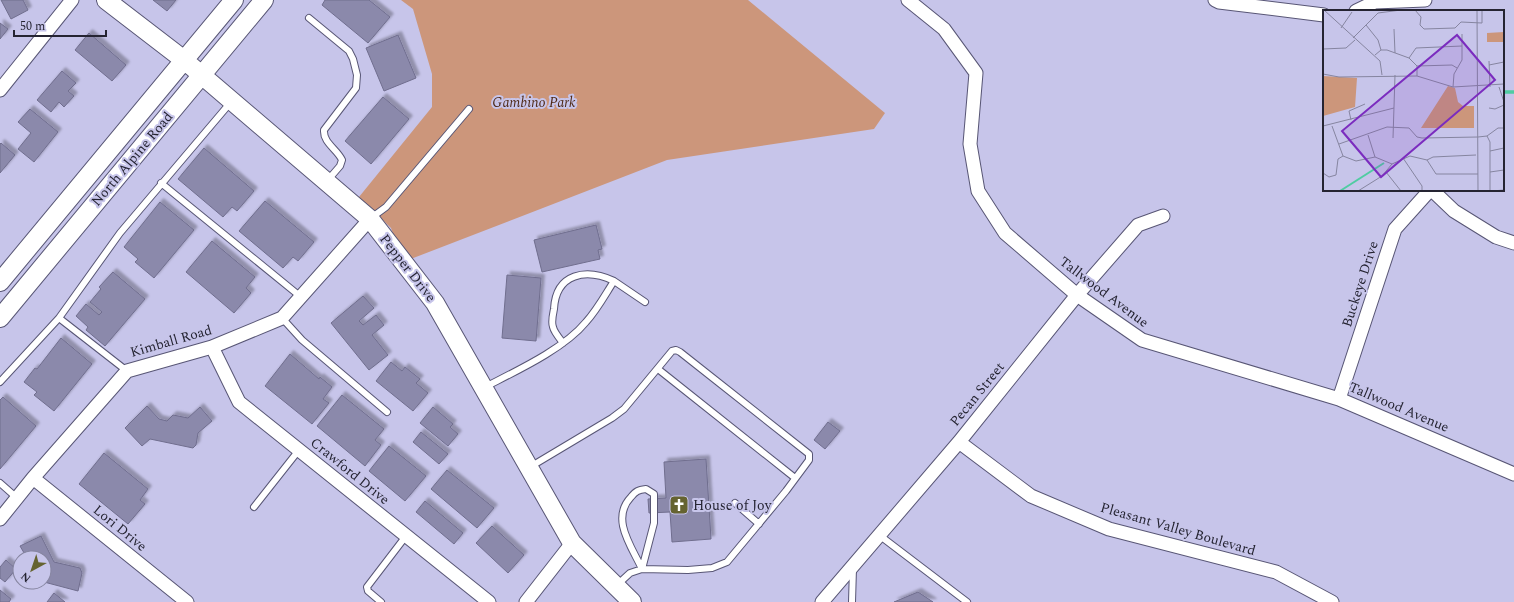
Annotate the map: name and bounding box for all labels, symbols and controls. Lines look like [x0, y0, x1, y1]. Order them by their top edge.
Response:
inset map [1323, 10, 1504, 191]
scale bar [14, 12, 106, 38]
text: 50 m [20, 17, 45, 36]
park label: Gambino Park [492, 92, 576, 113]
street label: North Alpine Road [86, 107, 178, 211]
street label: Pepper Drive [375, 229, 441, 307]
street label: Buckeye Drive [1336, 238, 1384, 330]
street label: Tallwood Avenue [1055, 251, 1153, 333]
street label: Kimball Road [128, 319, 215, 363]
street label: Pecan Street [944, 357, 1010, 431]
street label: Tallwood Avenue [1346, 376, 1453, 438]
street label: Crawford Drive [306, 432, 394, 510]
church icon: House of Joy [668, 494, 690, 516]
place label: House of Joy [693, 495, 773, 516]
street label: Pleasant Valley Boulevard [1098, 497, 1258, 561]
street label: Lori Drive [88, 500, 152, 556]
north arrow [12, 550, 52, 590]
text: N [17, 568, 35, 587]

